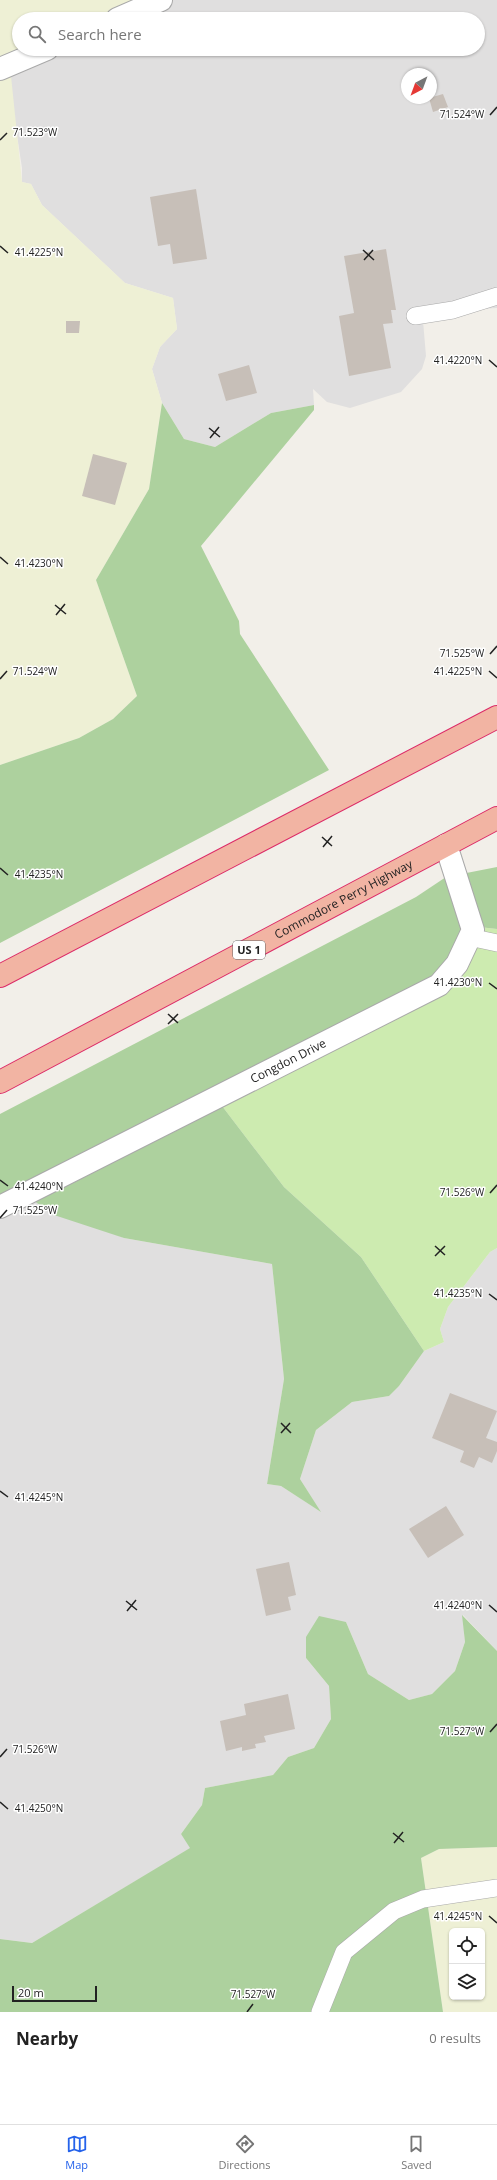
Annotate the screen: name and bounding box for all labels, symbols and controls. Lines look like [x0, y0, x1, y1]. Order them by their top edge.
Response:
search box [12, 12, 485, 56]
icon: search [26, 23, 48, 45]
text: Search here [58, 24, 142, 44]
north arrow [401, 68, 437, 104]
text: 71.524°W [440, 107, 485, 121]
text: 71.523°W [13, 125, 58, 139]
text: 41.4225°N [15, 245, 63, 259]
text: 41.4220°N [434, 353, 482, 367]
text: 41.4230°N [15, 556, 63, 570]
text: 71.525°W [440, 646, 485, 660]
text: 71.524°W [13, 664, 58, 678]
text: 41.4225°N [434, 664, 482, 678]
street label: Commodore Perry Highway [271, 855, 416, 943]
text: 41.4235°N [15, 867, 63, 881]
road number: US 1 [233, 941, 265, 959]
text: 41.4230°N [434, 975, 482, 989]
street label: Congdon Drive [247, 1034, 329, 1087]
text: 41.4240°N [15, 1179, 63, 1193]
text: 71.526°W [440, 1185, 485, 1199]
text: 71.525°W [13, 1203, 58, 1217]
text: 41.4235°N [434, 1286, 482, 1300]
text: 41.4245°N [15, 1490, 63, 1504]
text: 41.4240°N [434, 1598, 482, 1612]
text: 71.527°W [440, 1724, 485, 1738]
text: 71.526°W [13, 1742, 58, 1756]
text: 41.4250°N [15, 1801, 63, 1815]
text: 41.4245°N [434, 1909, 482, 1923]
map controls [449, 1928, 485, 2000]
button: locate [449, 1928, 485, 1964]
button: layers [449, 1964, 485, 2000]
scale bar [12, 1984, 97, 2003]
text: 20 m [18, 1985, 44, 2000]
text: 71.527°W [231, 1987, 276, 2001]
text: Nearby [16, 2027, 78, 2050]
text: 0 results [429, 2029, 481, 2047]
tab: Map [65, 2133, 88, 2172]
tab: Directions [219, 2133, 271, 2172]
tab: Saved [401, 2133, 432, 2172]

